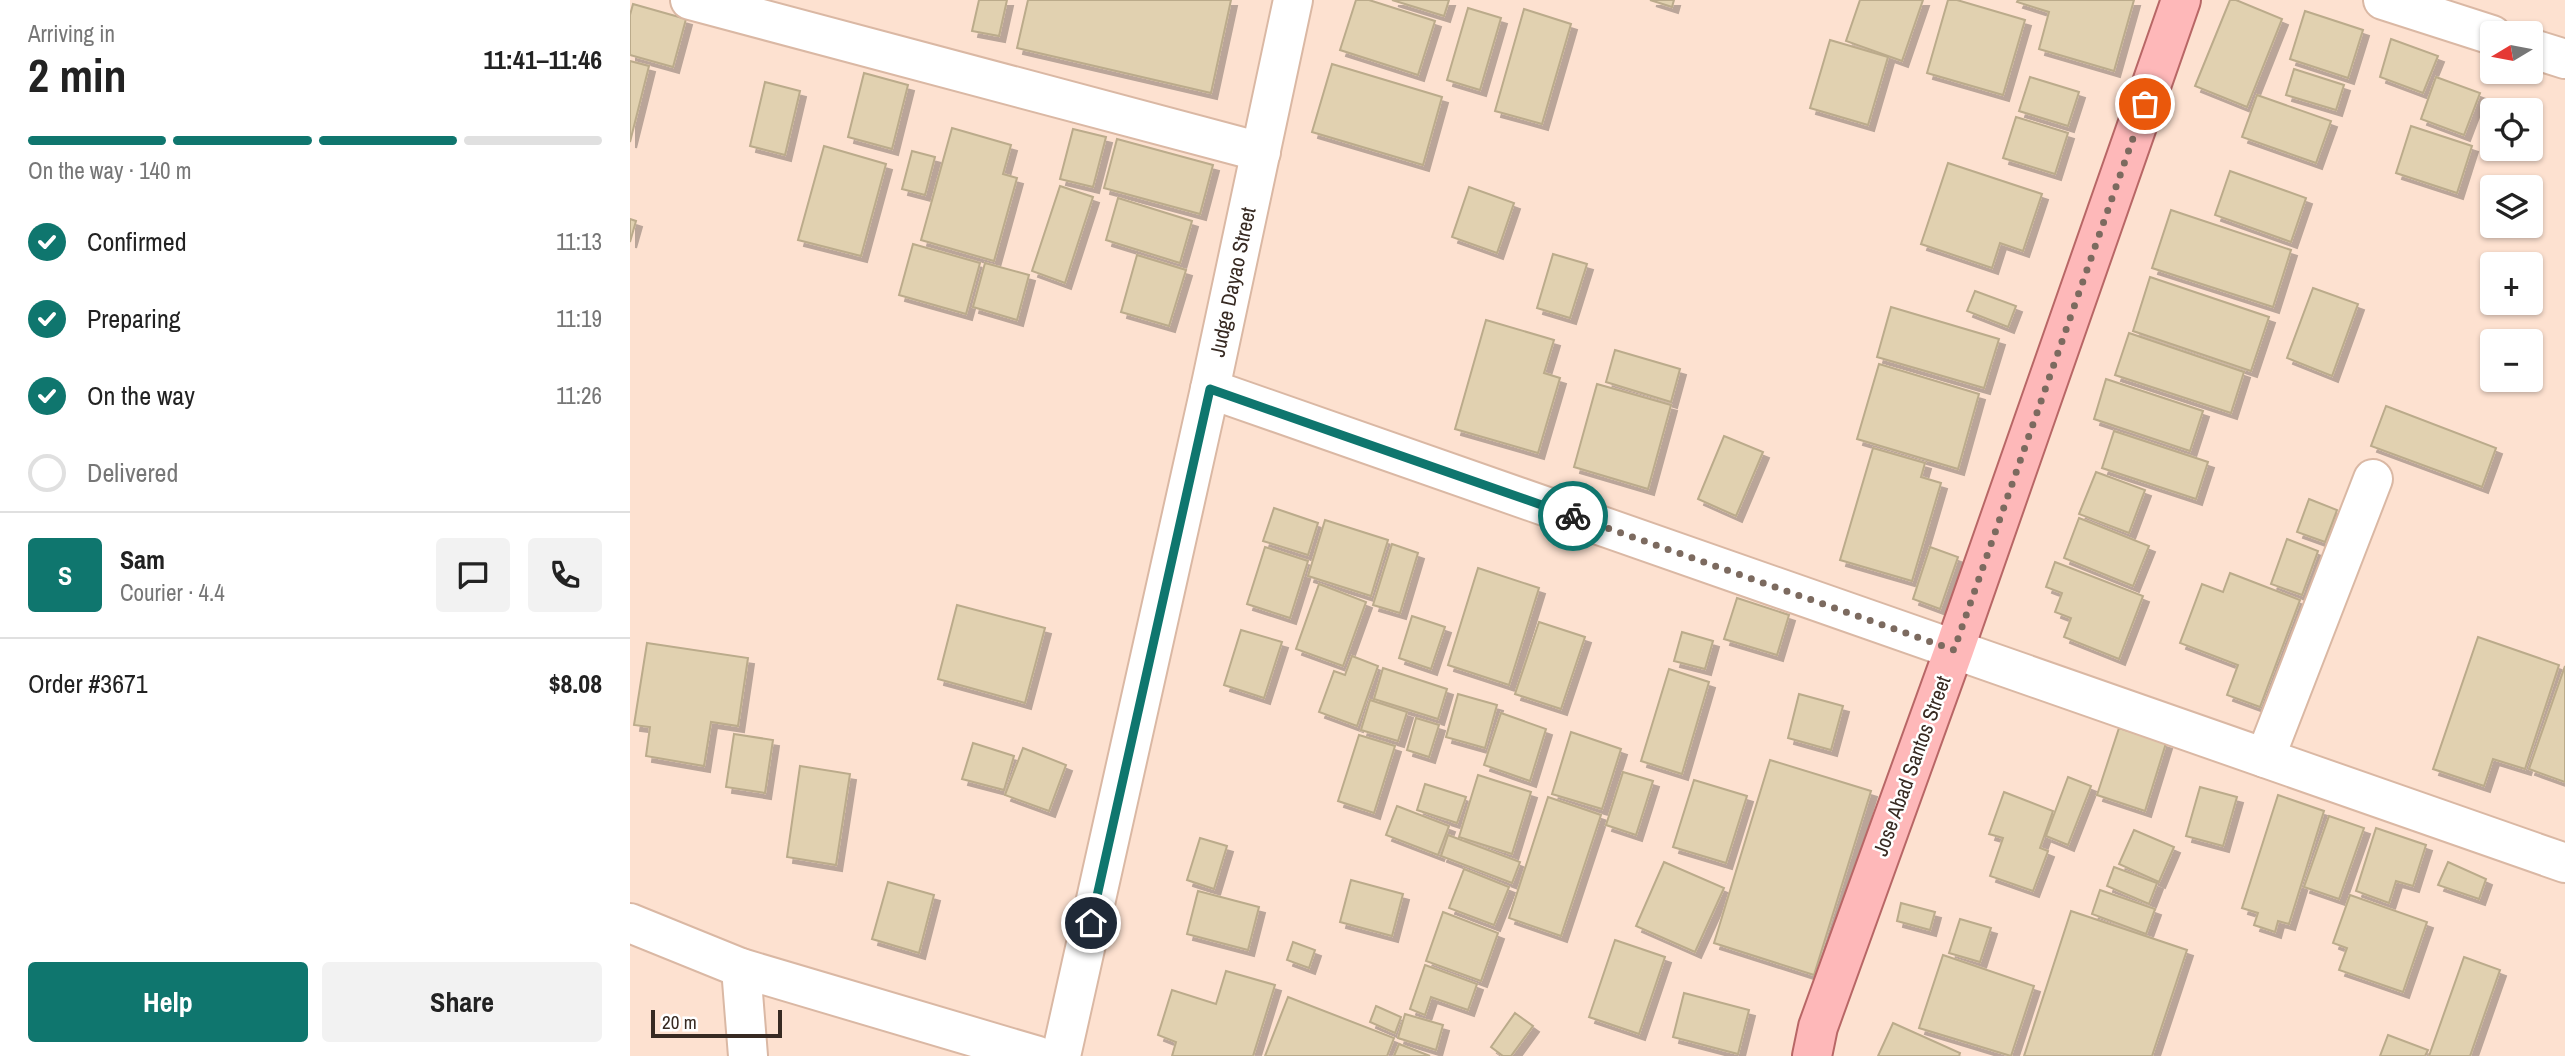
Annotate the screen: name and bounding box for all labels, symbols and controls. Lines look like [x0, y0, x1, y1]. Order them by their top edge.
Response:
text: Arriving in [28, 18, 115, 49]
north arrow [2480, 21, 2543, 84]
map controls [2480, 21, 2543, 392]
text: 11:41–11:46 [483, 42, 602, 77]
text: 2 min [28, 44, 127, 106]
pin [2115, 74, 2175, 134]
icon: bag [2126, 85, 2164, 123]
button: locate [2480, 98, 2543, 161]
text: On the way · 140 m [28, 155, 192, 186]
button: layers [2480, 175, 2543, 238]
street label: Judge Dayao Street [1203, 204, 1263, 359]
icon: check [28, 223, 66, 261]
text: Confirmed [87, 224, 187, 259]
text: 11:13 [556, 226, 602, 257]
button: + [2480, 252, 2543, 315]
icon: check [28, 300, 66, 338]
text: Preparing [87, 301, 181, 336]
text: 11:19 [556, 303, 602, 334]
button: − [2480, 329, 2543, 392]
icon: check [28, 377, 66, 415]
text: On the way [87, 378, 195, 413]
text: 11:26 [556, 380, 602, 411]
text: Delivered [87, 455, 178, 490]
courier [1538, 481, 1608, 551]
icon: bike [1554, 497, 1592, 535]
button: chat [436, 538, 510, 612]
button: phone [528, 538, 602, 612]
text: Sam [120, 542, 165, 577]
text: S [58, 558, 72, 593]
text: Courier · 4.4 [120, 577, 225, 608]
text: Order #3671 [28, 666, 148, 701]
text: $8.08 [549, 666, 602, 701]
street label: Jose Abad Santos Street [1865, 672, 1958, 860]
pin [1061, 893, 1121, 953]
icon: home [1072, 904, 1110, 942]
button: Help [28, 962, 308, 1042]
button: Share [322, 962, 602, 1042]
scale bar [651, 1007, 782, 1039]
text: 20 m [662, 1009, 697, 1035]

